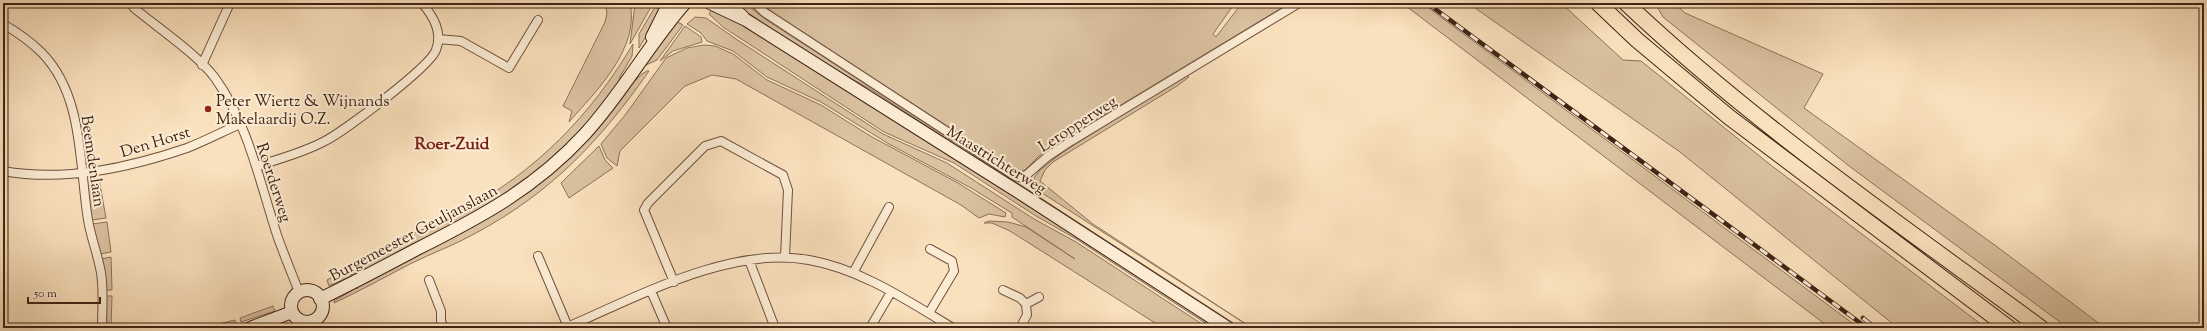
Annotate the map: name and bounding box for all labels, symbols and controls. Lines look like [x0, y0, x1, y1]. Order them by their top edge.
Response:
place label: Peter Wiertz & Wijnands Makelaardij O.Z. [216, 91, 390, 132]
street label: Leropperweg [1035, 91, 1122, 159]
marker: Peter Wiertz & Wijnands Makelaardij O.Z. [203, 104, 213, 114]
street label: Beemdenlaan [74, 114, 109, 209]
street label: Maastrichterweg [941, 121, 1050, 201]
street label: Den Horst [118, 122, 194, 165]
district label: Roer-Zuid [415, 133, 490, 157]
street label: Roerderweg [249, 140, 296, 226]
street label: Burgemeester Geuljanslaan [326, 180, 503, 288]
scale bar [28, 279, 100, 305]
text: 50 m [33, 285, 57, 303]

